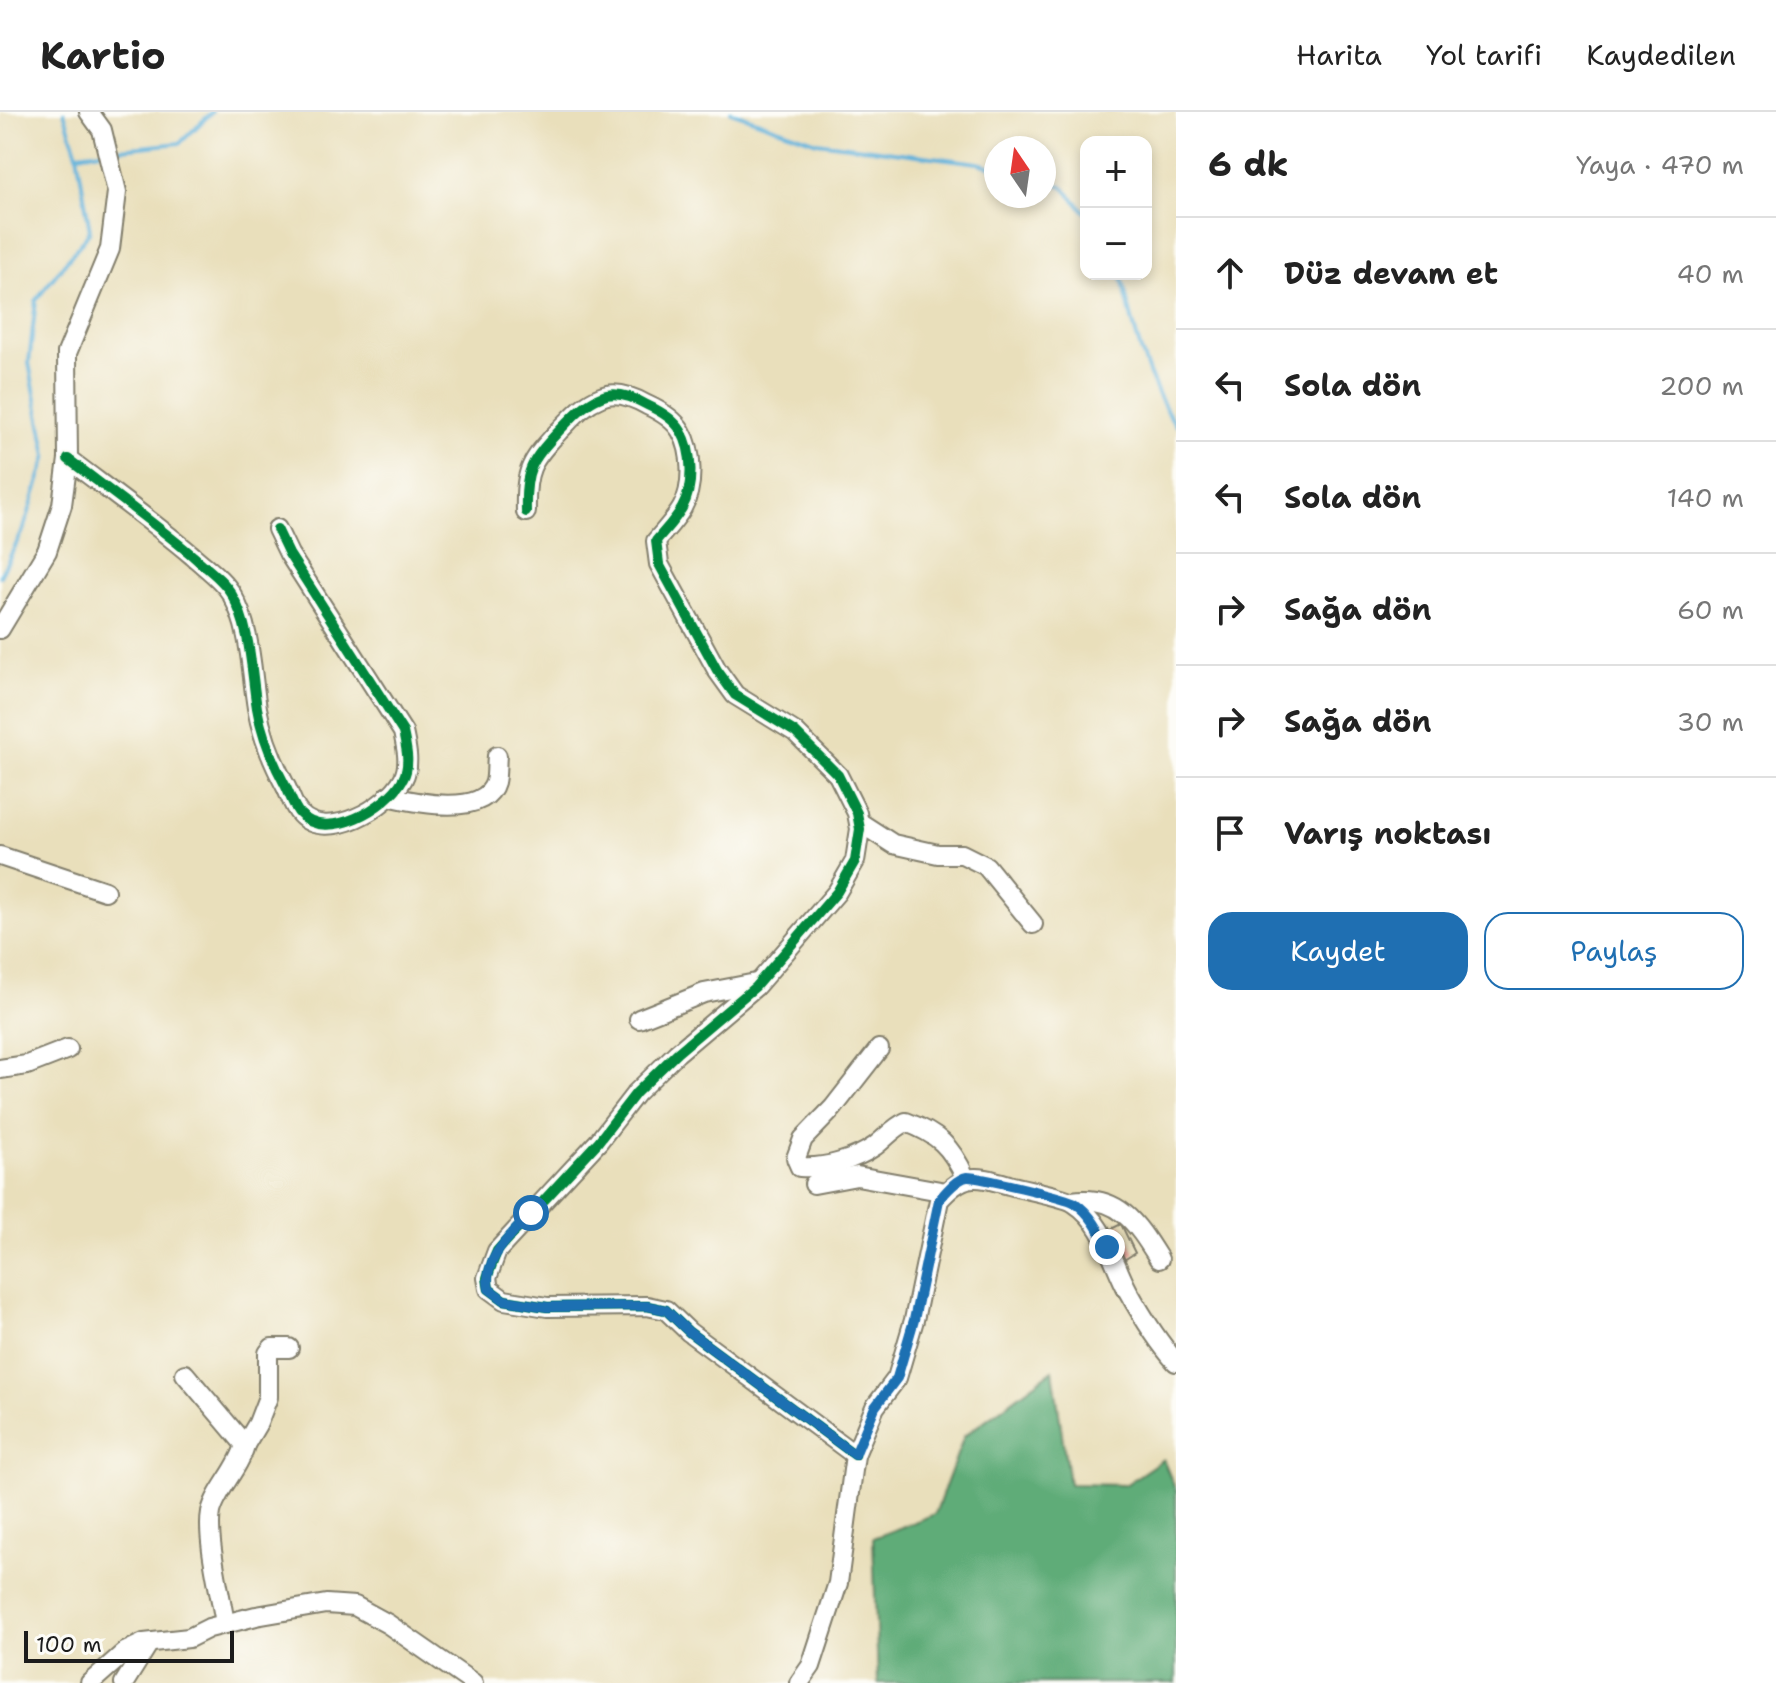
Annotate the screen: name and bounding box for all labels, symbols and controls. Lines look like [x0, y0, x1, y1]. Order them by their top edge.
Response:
text: Kartio [40, 30, 166, 81]
text: Harita [1296, 36, 1382, 74]
text: Yol tarifi [1426, 36, 1542, 74]
text: Kaydedilen [1586, 36, 1736, 74]
north arrow [984, 136, 1056, 208]
map controls [1080, 136, 1152, 280]
button: + [1080, 136, 1152, 208]
text: 6 dk [1208, 141, 1289, 187]
text: Yaya · 470 m [1576, 147, 1744, 182]
button: − [1080, 208, 1152, 280]
icon: ahead [1208, 251, 1252, 295]
text: Düz devam et [1284, 253, 1498, 294]
text: 40 m [1677, 256, 1744, 291]
icon: left [1208, 363, 1252, 407]
text: Sola dön [1284, 365, 1421, 406]
text: 200 m [1659, 368, 1744, 403]
icon: left [1208, 475, 1252, 519]
text: Sola dön [1284, 477, 1421, 518]
text: 140 m [1667, 480, 1744, 515]
icon: right [1208, 587, 1252, 631]
text: Sağa dön [1284, 589, 1431, 630]
text: 60 m [1677, 592, 1744, 627]
icon: right [1208, 699, 1252, 743]
text: Sağa dön [1284, 701, 1431, 742]
text: 30 m [1677, 704, 1744, 739]
icon: arrive [1208, 811, 1252, 855]
text: Varış noktası [1284, 813, 1491, 854]
button: Kaydet [1208, 912, 1468, 990]
button: Paylaş [1484, 912, 1744, 990]
route start [513, 1195, 549, 1231]
route end [1089, 1229, 1125, 1265]
scale bar [24, 1627, 234, 1663]
text: 100 m [36, 1630, 102, 1659]

